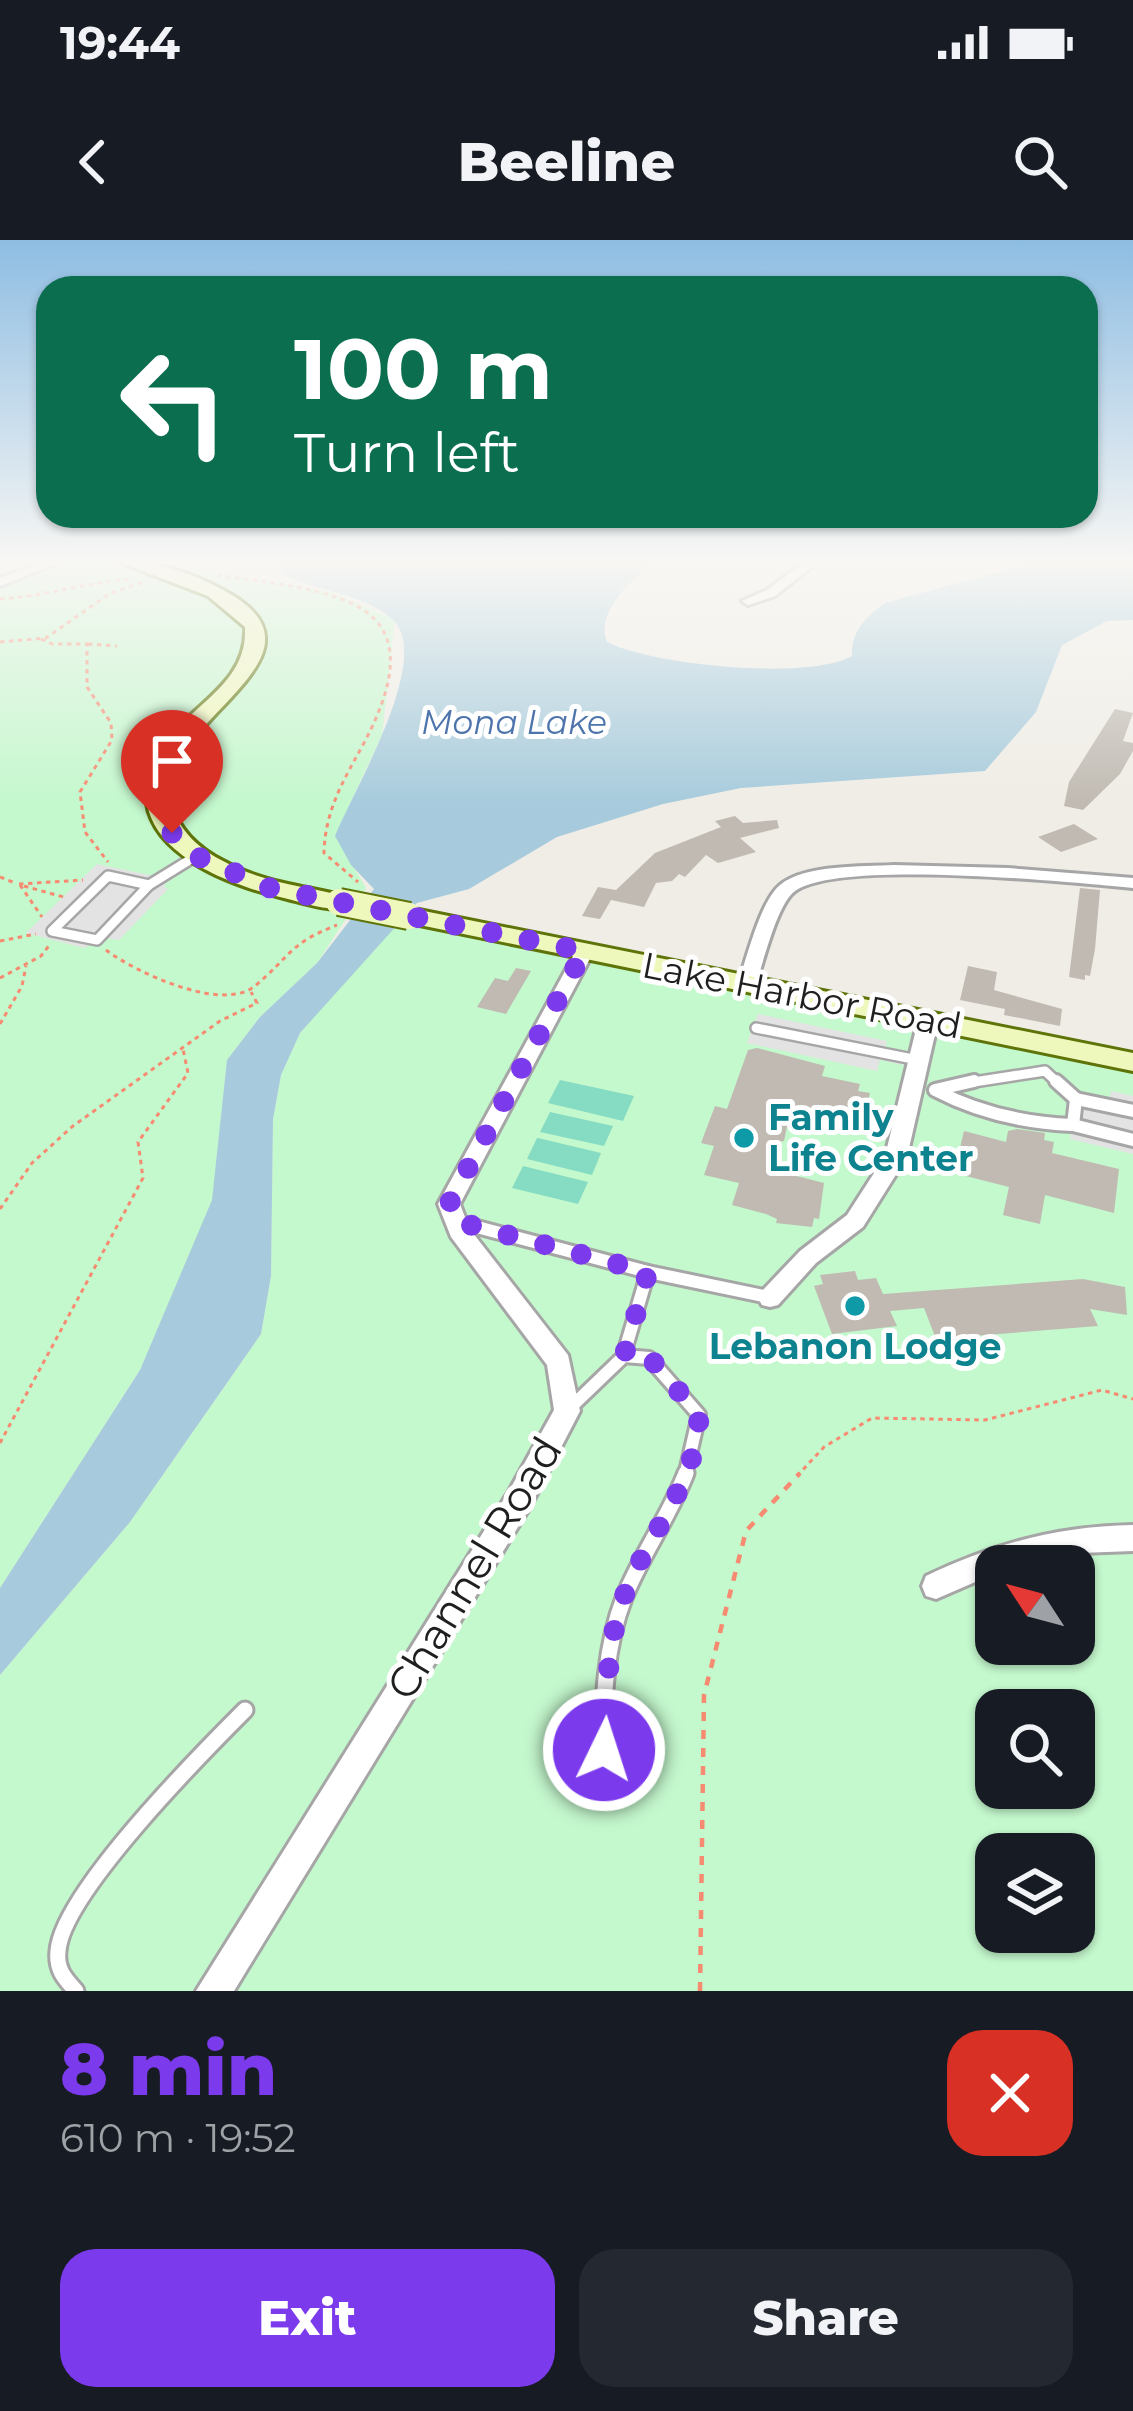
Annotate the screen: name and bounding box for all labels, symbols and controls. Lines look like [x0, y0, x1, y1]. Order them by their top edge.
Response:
text: 19:44 [60, 15, 180, 70]
icon: back [60, 129, 126, 195]
text: Beeline [458, 129, 675, 195]
icon: search [1007, 129, 1073, 195]
text: 100 m [294, 318, 553, 420]
icon: left [96, 324, 252, 480]
text: Turn left [294, 420, 520, 486]
water label: Mona Lake [421, 702, 607, 742]
pin [121, 710, 223, 833]
icon: arrive [139, 728, 205, 794]
street label: Lake Harbor Road [639, 942, 965, 1048]
place label: Family Life Center [768, 1095, 973, 1180]
marker: Family Life Center [731, 1125, 757, 1151]
marker: Lebanon Lodge [842, 1293, 868, 1319]
place label: Lebanon Lodge [709, 1324, 1001, 1368]
street label: Channel Road [375, 1427, 573, 1709]
north arrow [975, 1545, 1095, 1665]
map controls [975, 1545, 1095, 1953]
position arrow [541, 1687, 667, 1813]
button: search [975, 1689, 1095, 1809]
button: layers [975, 1833, 1095, 1953]
text: 8 min [60, 2025, 277, 2113]
button: close [947, 2030, 1073, 2156]
text: 610 m · 19:52 [60, 2114, 296, 2162]
button: Exit [60, 2249, 555, 2387]
button: Share [579, 2249, 1073, 2387]

